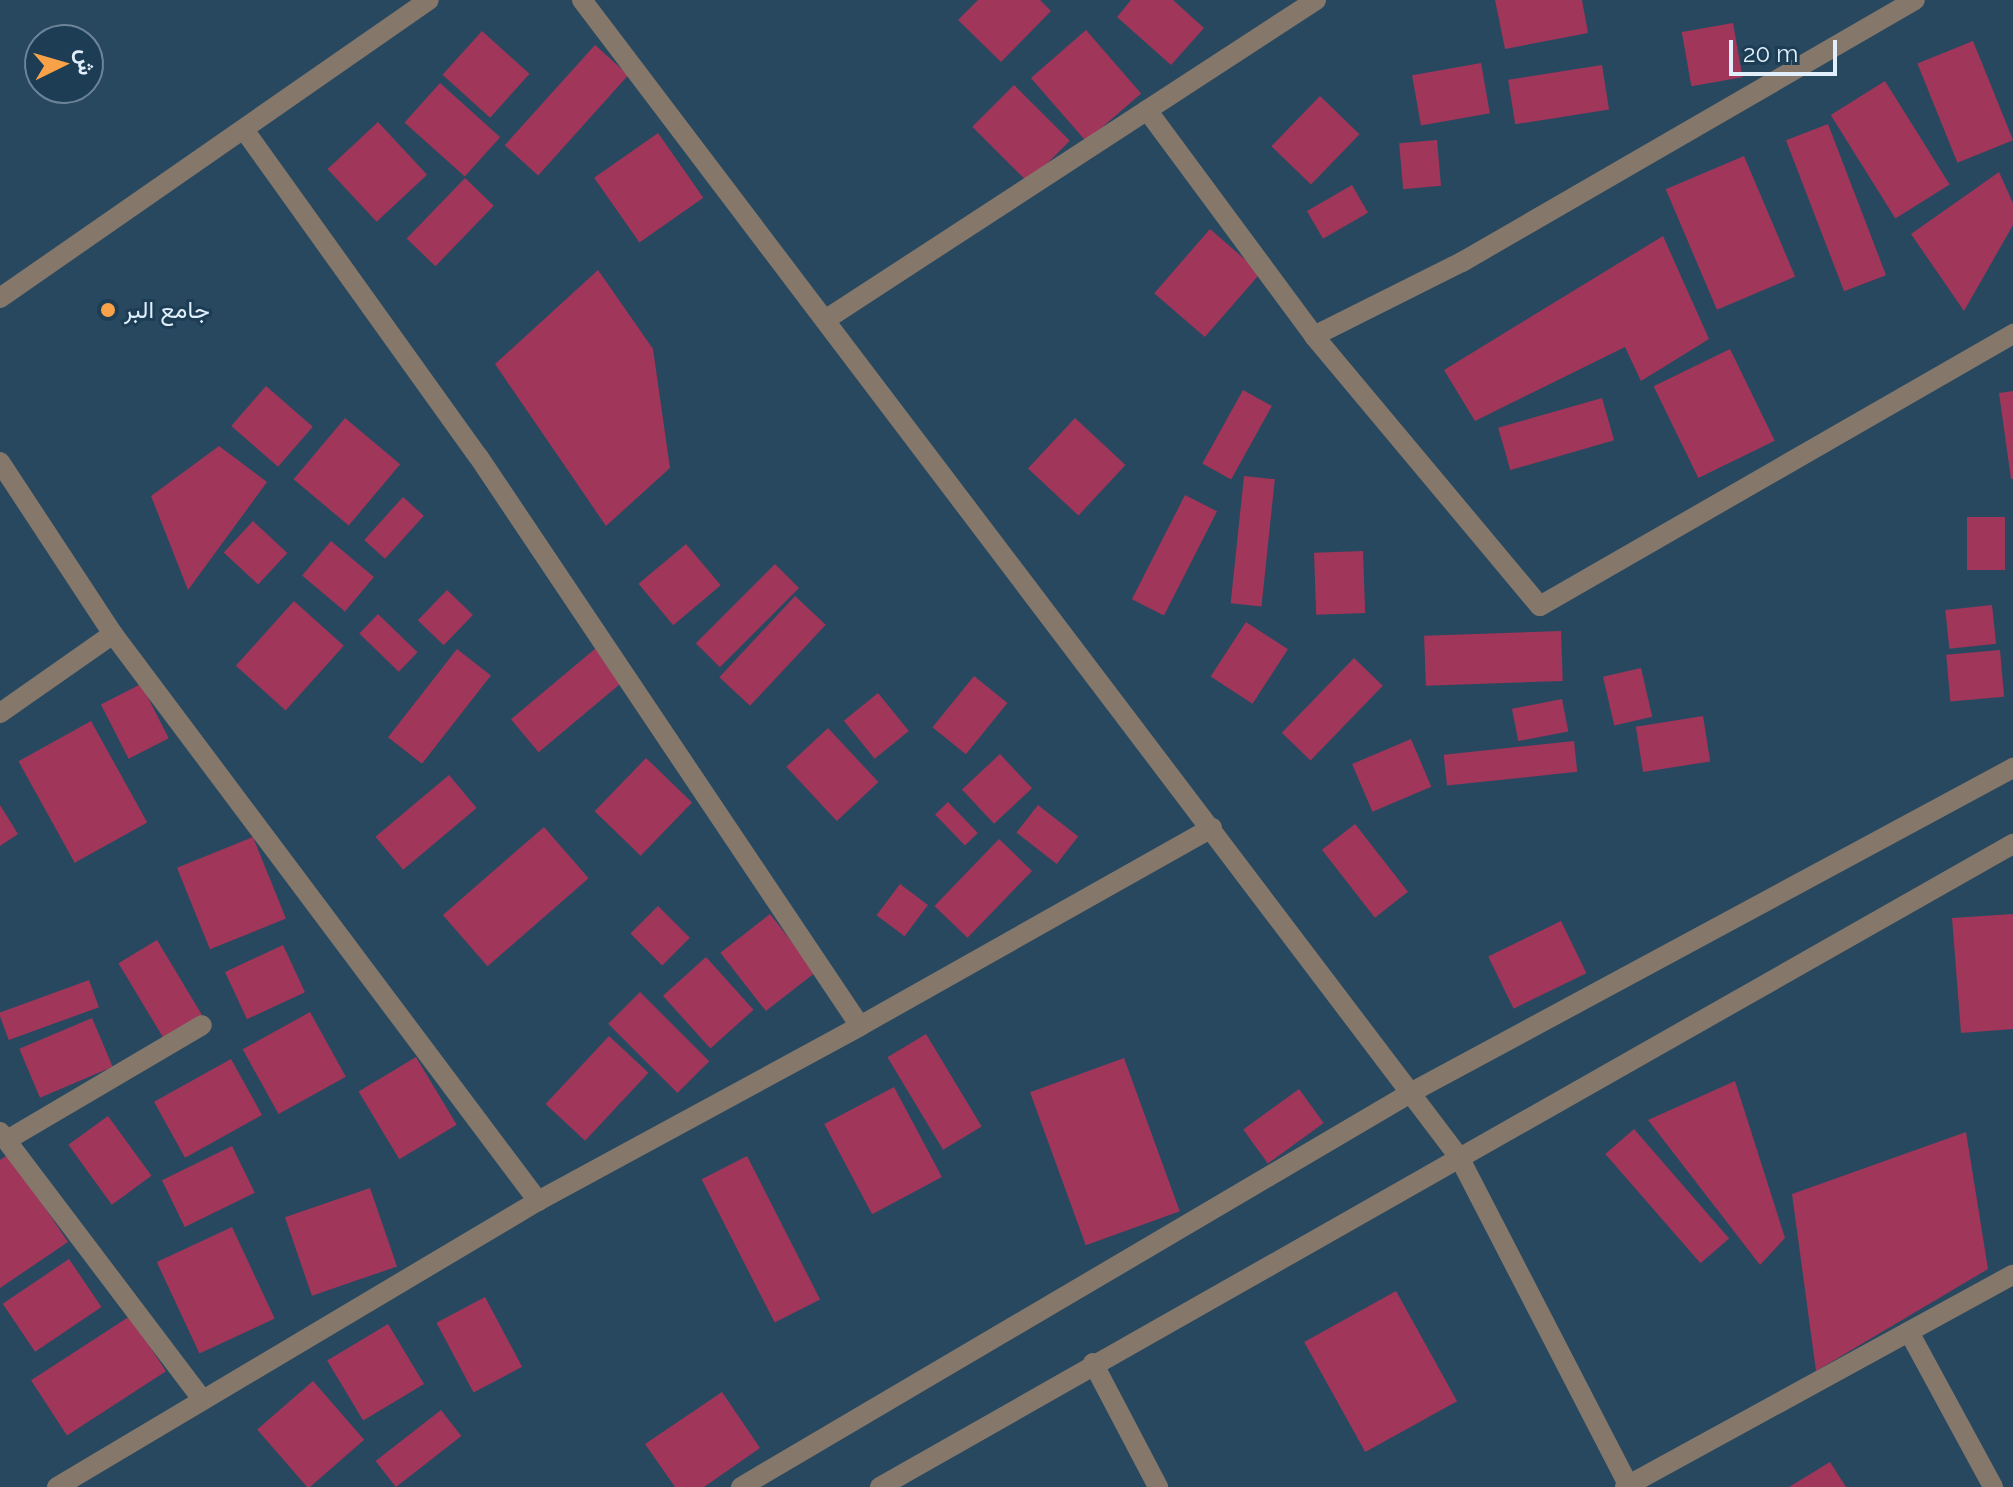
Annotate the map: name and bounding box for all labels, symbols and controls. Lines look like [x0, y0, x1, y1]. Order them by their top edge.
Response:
north arrow [24, 24, 104, 104]
scale bar [1733, 24, 1841, 74]
text: 20 m [1743, 39, 1798, 68]
text: ش [72, 48, 100, 76]
place label: جامع البر [124, 296, 210, 324]
marker: جامع البر [99, 301, 117, 319]

